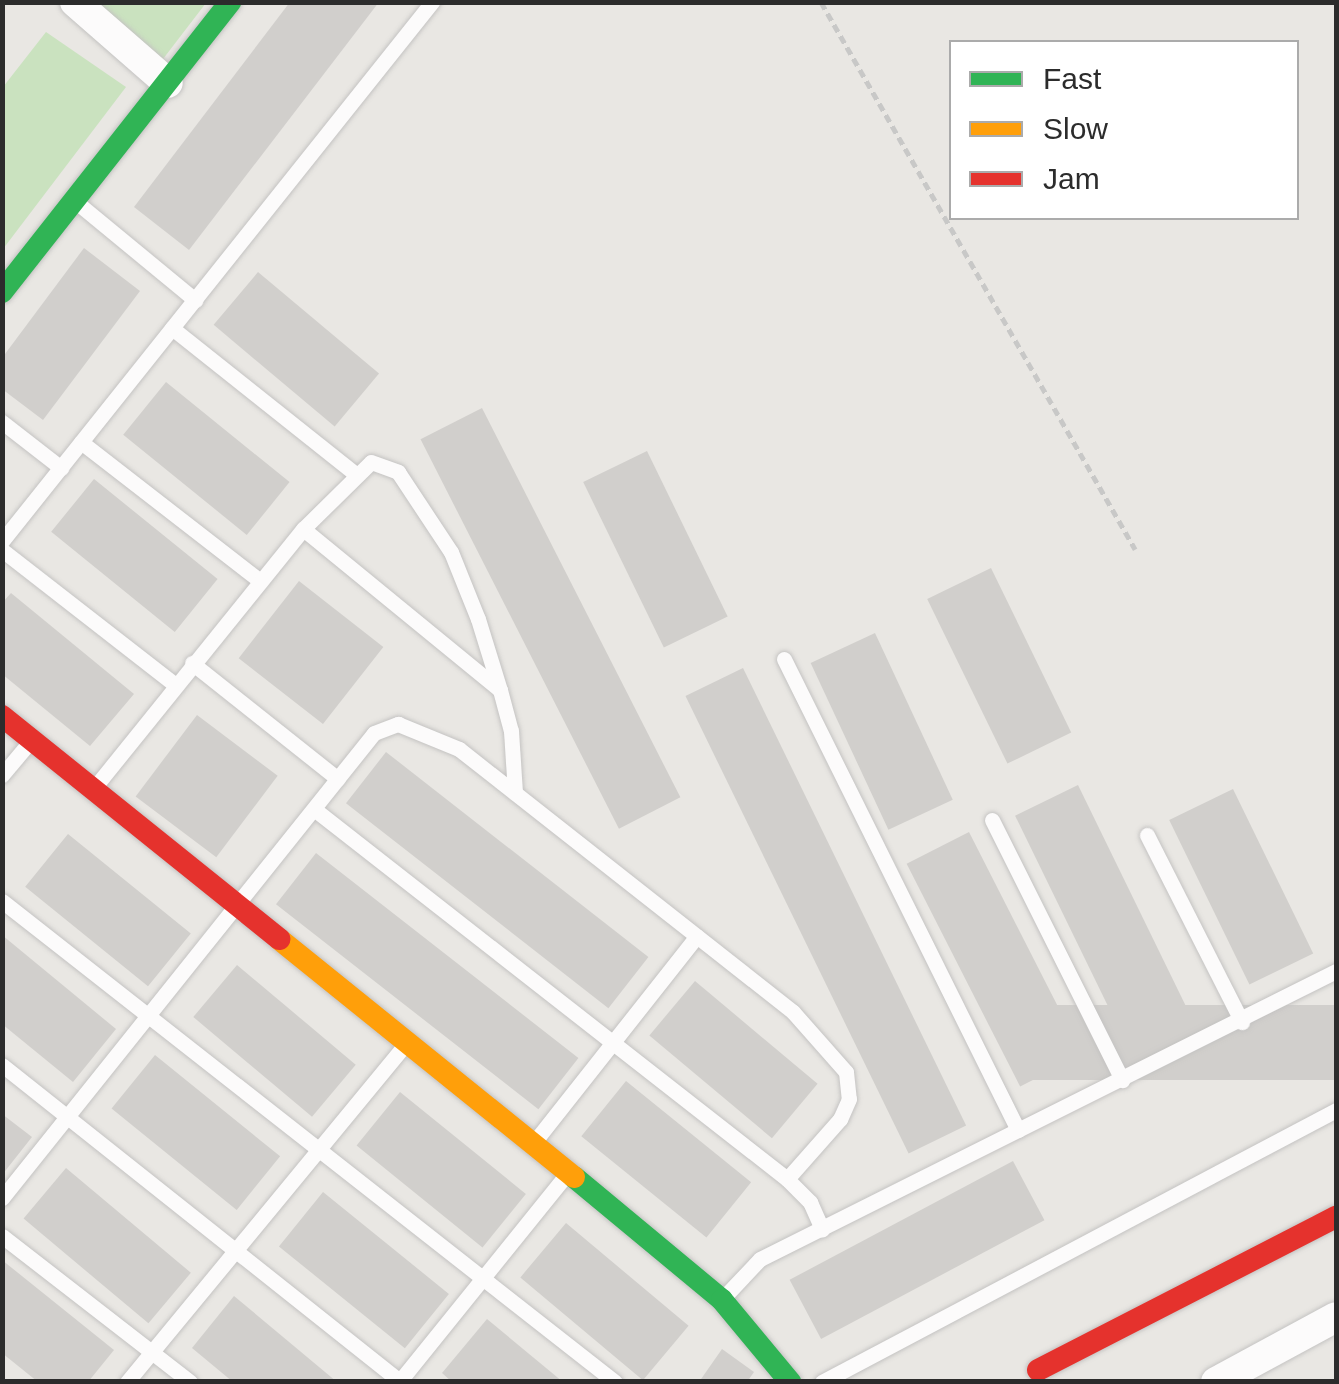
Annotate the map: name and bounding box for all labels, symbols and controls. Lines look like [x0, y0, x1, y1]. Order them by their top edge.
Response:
legend [949, 40, 1299, 220]
text: Fast [1043, 62, 1101, 95]
text: Slow [1043, 112, 1108, 145]
text: Jam [1043, 162, 1100, 195]

